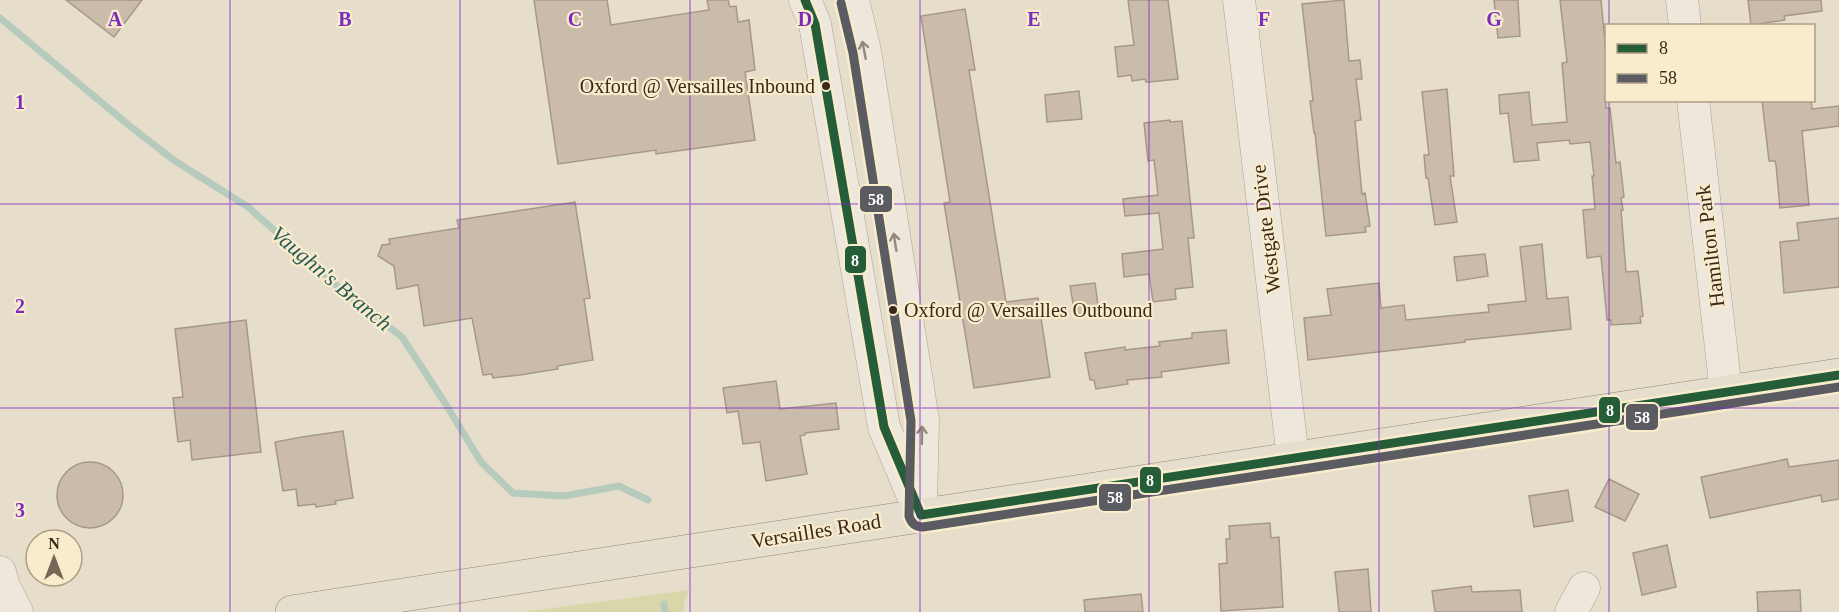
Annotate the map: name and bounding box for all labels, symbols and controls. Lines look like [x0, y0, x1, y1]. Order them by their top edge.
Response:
text: A [108, 8, 123, 30]
text: B [338, 8, 352, 30]
text: C [568, 8, 582, 30]
text: D [798, 8, 812, 30]
text: E [1027, 8, 1041, 30]
text: F [1258, 8, 1270, 30]
text: G [1486, 8, 1502, 30]
legend [1605, 24, 1815, 102]
text: 8 [1659, 38, 1668, 58]
one-way arrow [858, 40, 869, 60]
text: 58 [1659, 68, 1677, 88]
place label: Oxford @ Versailles Inbound [580, 75, 815, 98]
marker: Oxford @ Versailles Inbound [820, 80, 832, 92]
text: 1 [15, 91, 25, 113]
street label: Westgate Drive [1246, 163, 1286, 295]
street label: Hamilton Park [1691, 183, 1729, 309]
line badge: 58 [859, 185, 893, 213]
text: 58 [868, 191, 884, 208]
water label: Vaughn's Branch [266, 221, 397, 336]
one-way arrow [889, 233, 900, 253]
line badge: 8 [844, 245, 867, 274]
text: 8 [851, 252, 859, 269]
text: 2 [15, 295, 25, 317]
place label: Oxford @ Versailles Outbound [904, 299, 1153, 322]
marker: Oxford @ Versailles Outbound [887, 304, 899, 316]
line badge: 8 [1598, 396, 1621, 424]
text: 8 [1606, 402, 1614, 419]
line badge: 58 [1625, 403, 1659, 431]
text: 58 [1634, 409, 1650, 426]
one-way arrow [916, 426, 928, 446]
line badge: 8 [1139, 466, 1162, 494]
text: 8 [1146, 472, 1154, 489]
line badge: 58 [1098, 483, 1132, 512]
text: 58 [1107, 489, 1123, 506]
text: 3 [15, 499, 25, 521]
street label: Versailles Road [749, 509, 883, 553]
north arrow [24, 528, 84, 588]
text: N [48, 535, 60, 552]

